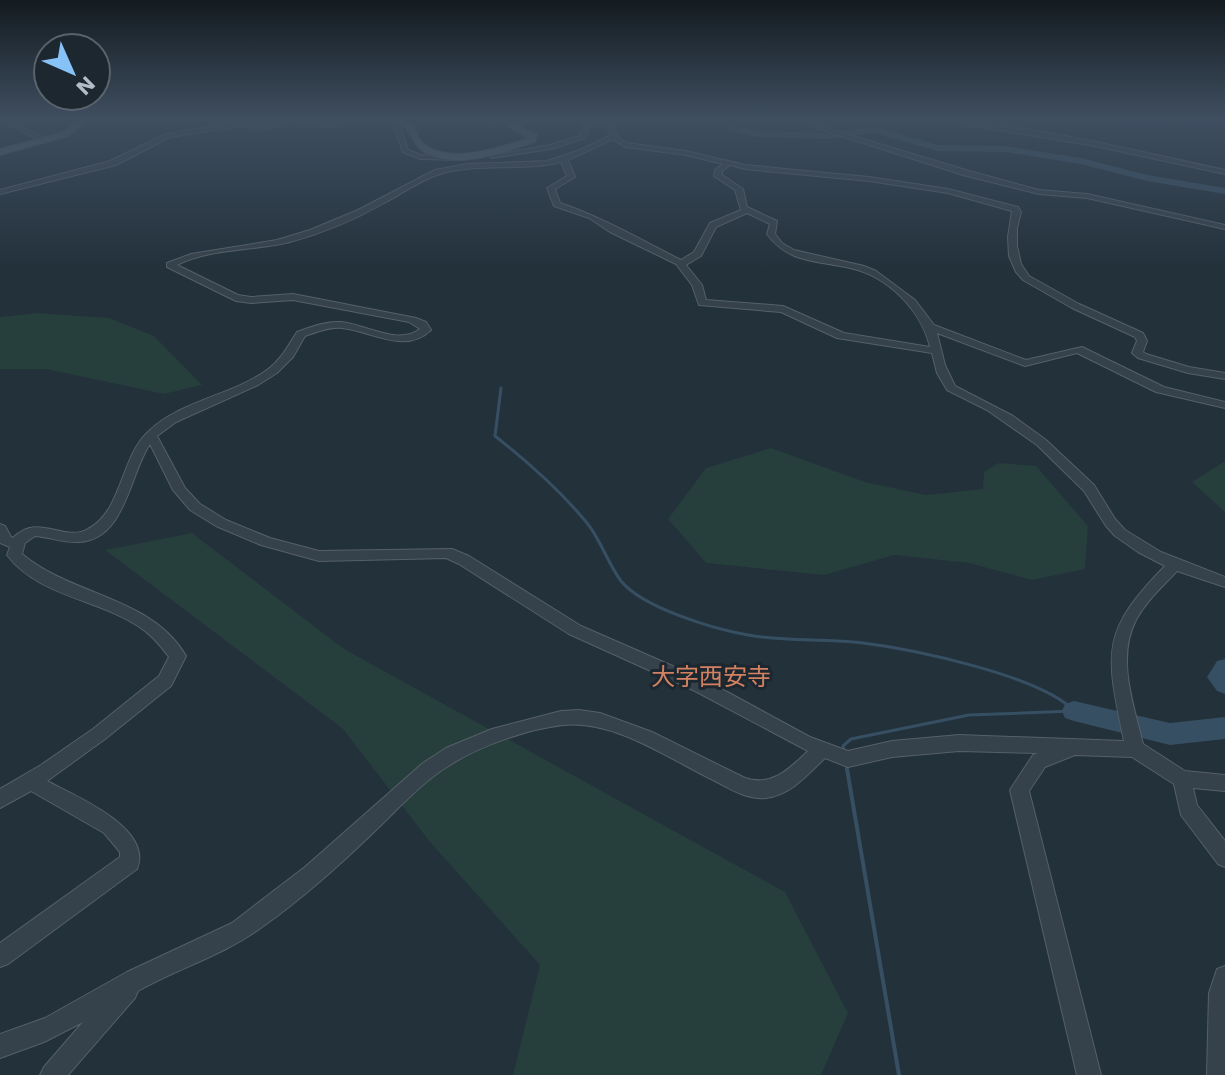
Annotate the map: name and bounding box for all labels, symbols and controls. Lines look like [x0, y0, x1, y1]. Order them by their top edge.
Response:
north arrow [32, 32, 112, 112]
text: N [71, 71, 100, 100]
district label: 大字西安寺 [651, 663, 771, 691]

